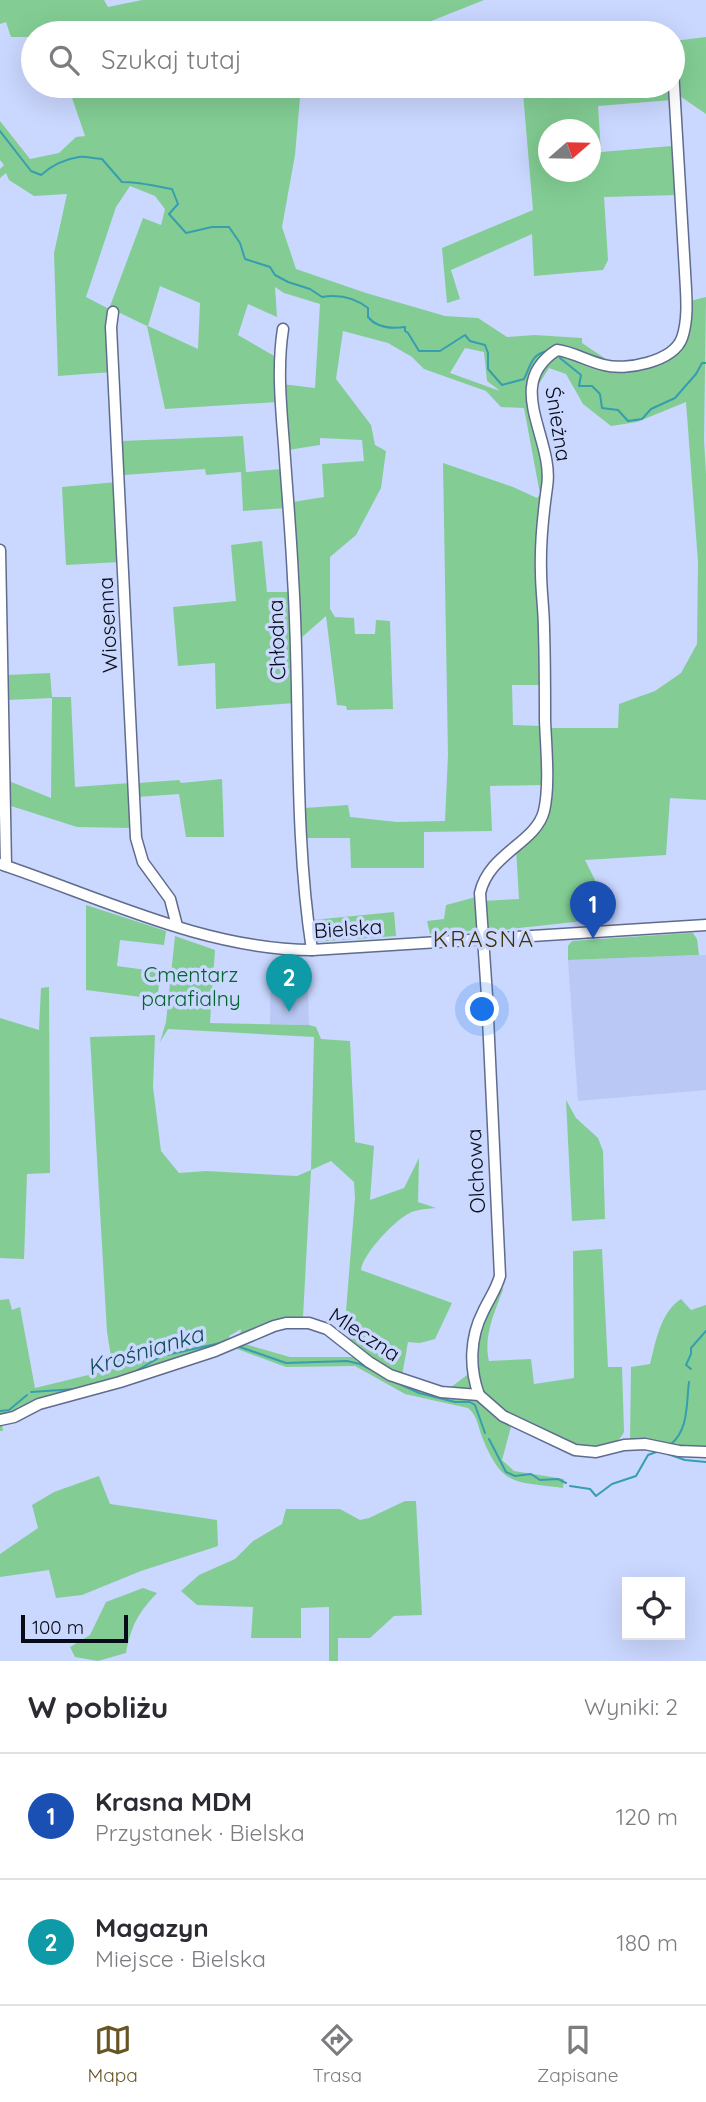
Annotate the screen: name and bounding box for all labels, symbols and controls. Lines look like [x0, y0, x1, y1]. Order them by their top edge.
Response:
search box [21, 21, 685, 98]
icon: search [45, 41, 83, 79]
text: Szukaj tutaj [101, 43, 242, 76]
north arrow [538, 119, 601, 182]
street label: Śnieżna [540, 385, 578, 463]
street label: Wiosenna [92, 576, 122, 674]
street label: Chłodna [262, 599, 290, 681]
pin: 1 [570, 881, 616, 939]
street label: Bielska [313, 913, 383, 943]
district label: KRASNA [433, 924, 535, 953]
pin: 2 [266, 954, 312, 1012]
park label: Cmentarz parafialny [141, 961, 241, 1011]
your location [465, 992, 499, 1026]
street label: Olchowa [460, 1128, 490, 1214]
street label: Mleczna [325, 1301, 405, 1367]
water label: Krośnianka [83, 1318, 208, 1381]
map controls [622, 1577, 685, 1640]
button: locate [622, 1577, 685, 1640]
scale bar [21, 1612, 128, 1644]
text: 100 m [32, 1615, 84, 1639]
text: W pobliżu [28, 1688, 168, 1726]
text: Wyniki: 2 [584, 1692, 678, 1721]
text: Krasna MDM [95, 1785, 252, 1818]
text: 1 [47, 1802, 55, 1831]
text: 120 m [616, 1802, 678, 1831]
text: Przystanek · Bielska [95, 1818, 305, 1847]
text: Magazyn [95, 1911, 209, 1944]
text: 2 [44, 1928, 58, 1957]
text: 180 m [616, 1928, 678, 1957]
text: Miejsce · Bielska [95, 1944, 266, 1973]
tab: Mapa [87, 2021, 138, 2087]
tab: Trasa [313, 2021, 362, 2087]
tab: Zapisane [537, 2021, 619, 2087]

